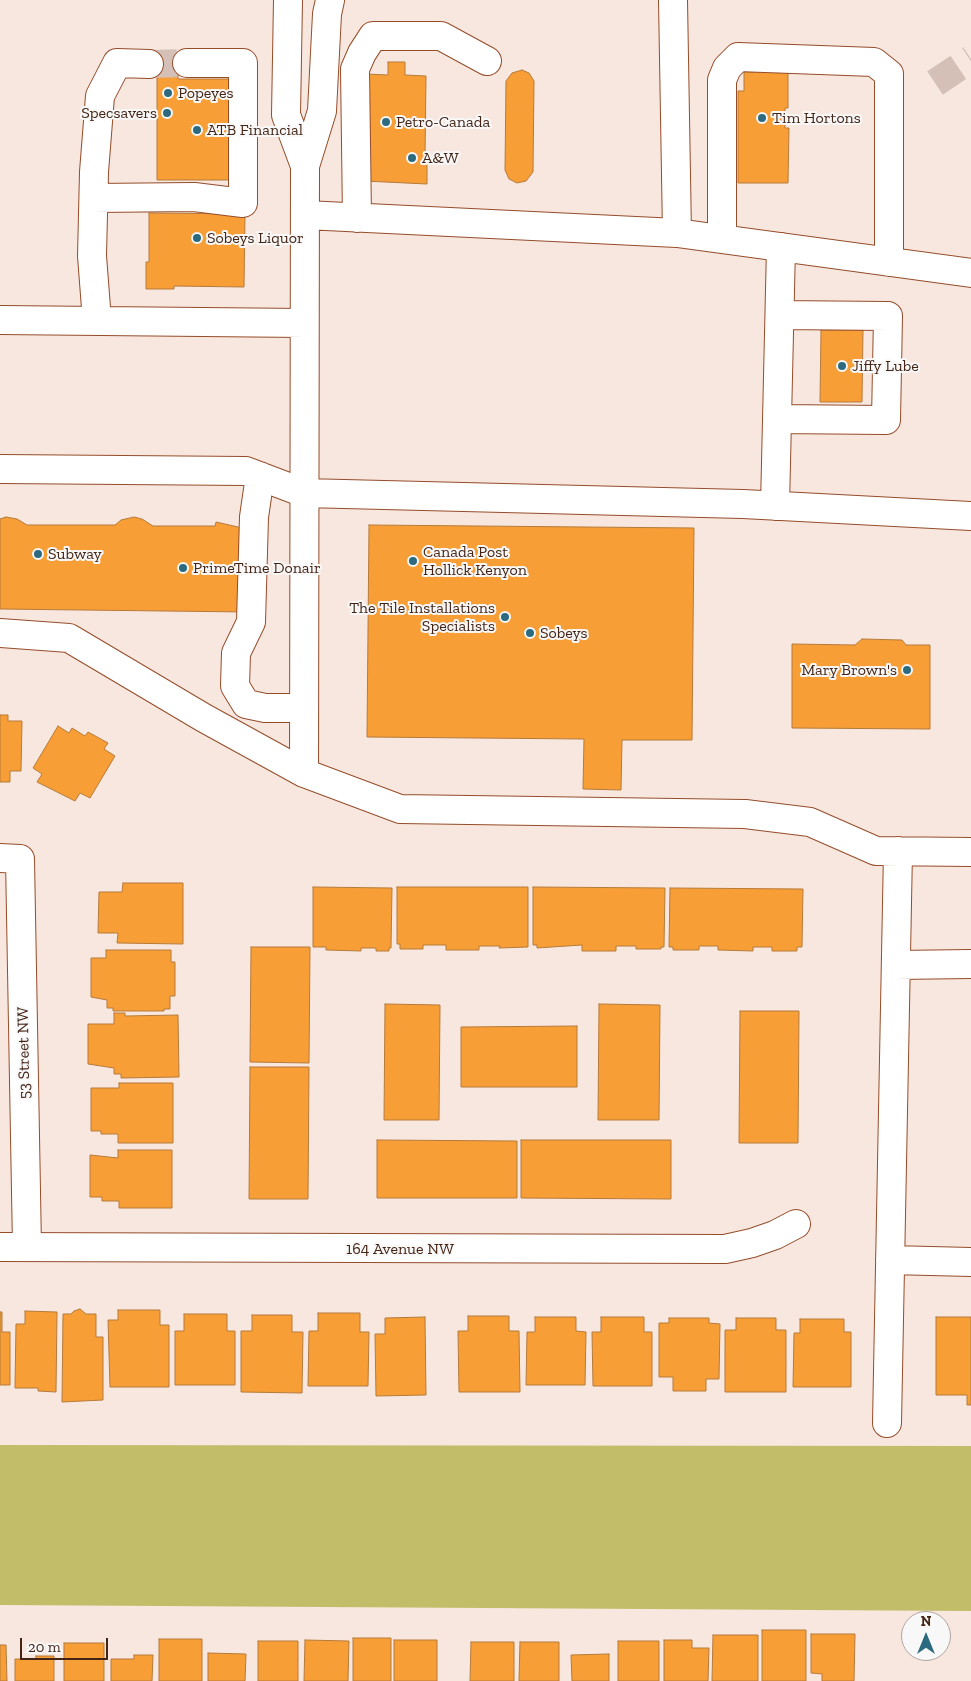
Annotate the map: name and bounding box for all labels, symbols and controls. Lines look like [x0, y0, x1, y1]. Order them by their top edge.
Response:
place label: Popeyes [178, 83, 234, 103]
marker: Popeyes [162, 87, 174, 99]
place label: Specsavers [81, 103, 157, 123]
marker: Specsavers [161, 107, 173, 119]
place label: Tim Hortons [772, 108, 861, 128]
place label: Petro-Canada [396, 112, 490, 132]
marker: Tim Hortons [756, 112, 768, 124]
marker: Petro-Canada [380, 116, 392, 128]
place label: ATB Financial [207, 120, 303, 140]
marker: ATB Financial [191, 124, 203, 136]
place label: A&W [422, 148, 459, 168]
marker: A&W [406, 152, 418, 164]
place label: Sobeys Liquor [207, 228, 304, 248]
marker: Sobeys Liquor [191, 232, 203, 244]
place label: Jiffy Lube [852, 356, 919, 376]
marker: Jiffy Lube [836, 360, 848, 372]
place label: Canada Post Hollick Kenyon [423, 542, 527, 580]
place label: Subway [48, 544, 102, 564]
marker: Subway [32, 548, 44, 560]
marker: Canada Post Hollick Kenyon [407, 555, 419, 567]
place label: PrimeTime Donair [193, 558, 321, 578]
marker: PrimeTime Donair [177, 562, 189, 574]
place label: The Tile Installations Specialists [349, 598, 495, 636]
marker: The Tile Installations Specialists [499, 611, 511, 623]
place label: Sobeys [540, 623, 587, 643]
marker: Sobeys [524, 627, 536, 639]
place label: Mary Brown's [801, 660, 897, 680]
marker: Mary Brown's [901, 664, 913, 676]
street label: 53 Street NW [14, 1007, 34, 1099]
street label: 164 Avenue NW [346, 1239, 454, 1259]
north arrow [901, 1611, 951, 1661]
text: N [921, 1613, 931, 1630]
scale bar [22, 1628, 110, 1660]
text: 20 m [28, 1638, 61, 1656]

